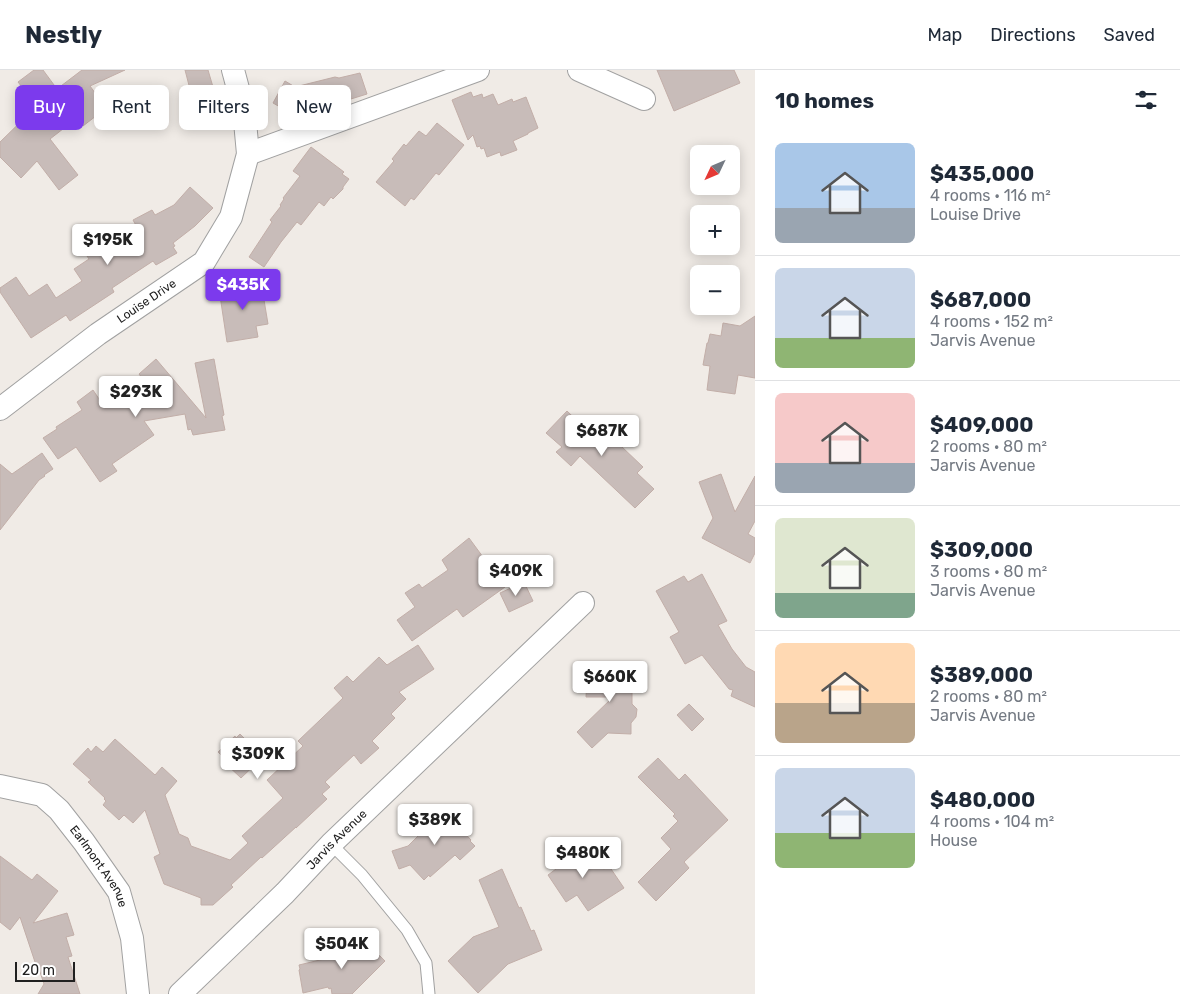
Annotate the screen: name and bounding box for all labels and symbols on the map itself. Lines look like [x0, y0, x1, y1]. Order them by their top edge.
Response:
north arrow [690, 145, 740, 195]
pin: $195K [73, 224, 143, 266]
pin: $435K [208, 268, 278, 311]
street label: Louise Drive [114, 276, 179, 326]
pin: $293K [101, 376, 171, 418]
pin: $687K [567, 414, 637, 457]
pin: $409K [481, 554, 551, 597]
pin: $660K [575, 660, 645, 703]
pin: $309K [223, 738, 293, 780]
pin: $389K [400, 804, 470, 846]
street label: Jarvis Avenue [304, 806, 370, 872]
street label: Earlmont Avenue [67, 823, 130, 909]
pin: $480K [548, 836, 618, 879]
pin: $504K [307, 928, 377, 970]
scale bar [15, 959, 75, 982]

